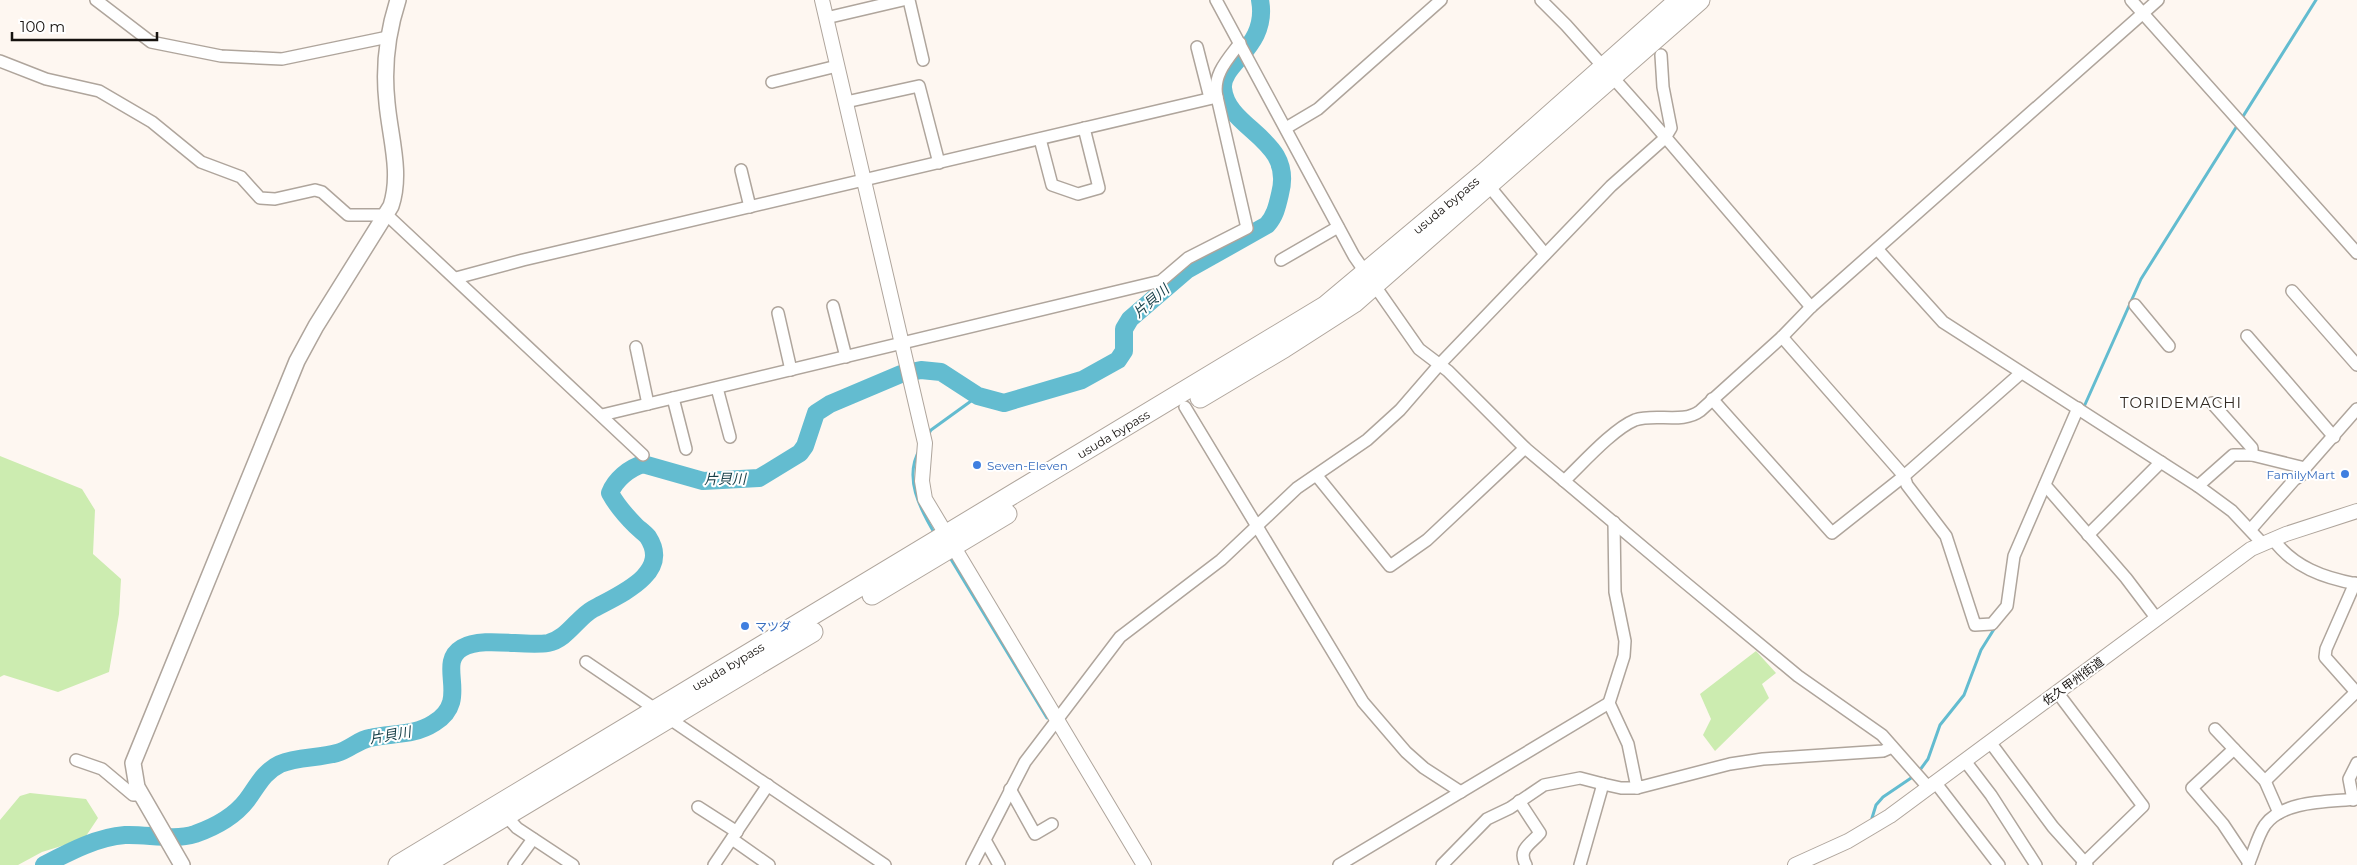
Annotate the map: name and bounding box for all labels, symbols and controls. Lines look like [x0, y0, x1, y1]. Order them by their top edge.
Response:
scale bar [12, 10, 158, 42]
text: 100 m [20, 17, 65, 36]
street label: usuda bypass [1410, 173, 1482, 237]
water label: 片貝川 [1129, 279, 1174, 322]
district label: TORIDEMACHI [2120, 393, 2242, 412]
street label: usuda bypass [1074, 406, 1152, 461]
place label: Seven-Eleven [987, 458, 1068, 473]
marker: Seven-Eleven [971, 459, 983, 471]
place label: FamilyMart [2267, 467, 2335, 482]
marker: FamilyMart [2339, 468, 2351, 480]
water label: 片貝川 [704, 470, 748, 488]
place label: マツダ [755, 619, 791, 634]
marker: マツダ [739, 620, 751, 632]
street label: usuda bypass [689, 639, 767, 694]
street label: 佐久甲州街道 [2039, 654, 2107, 708]
water label: 片貝川 [368, 722, 414, 748]

